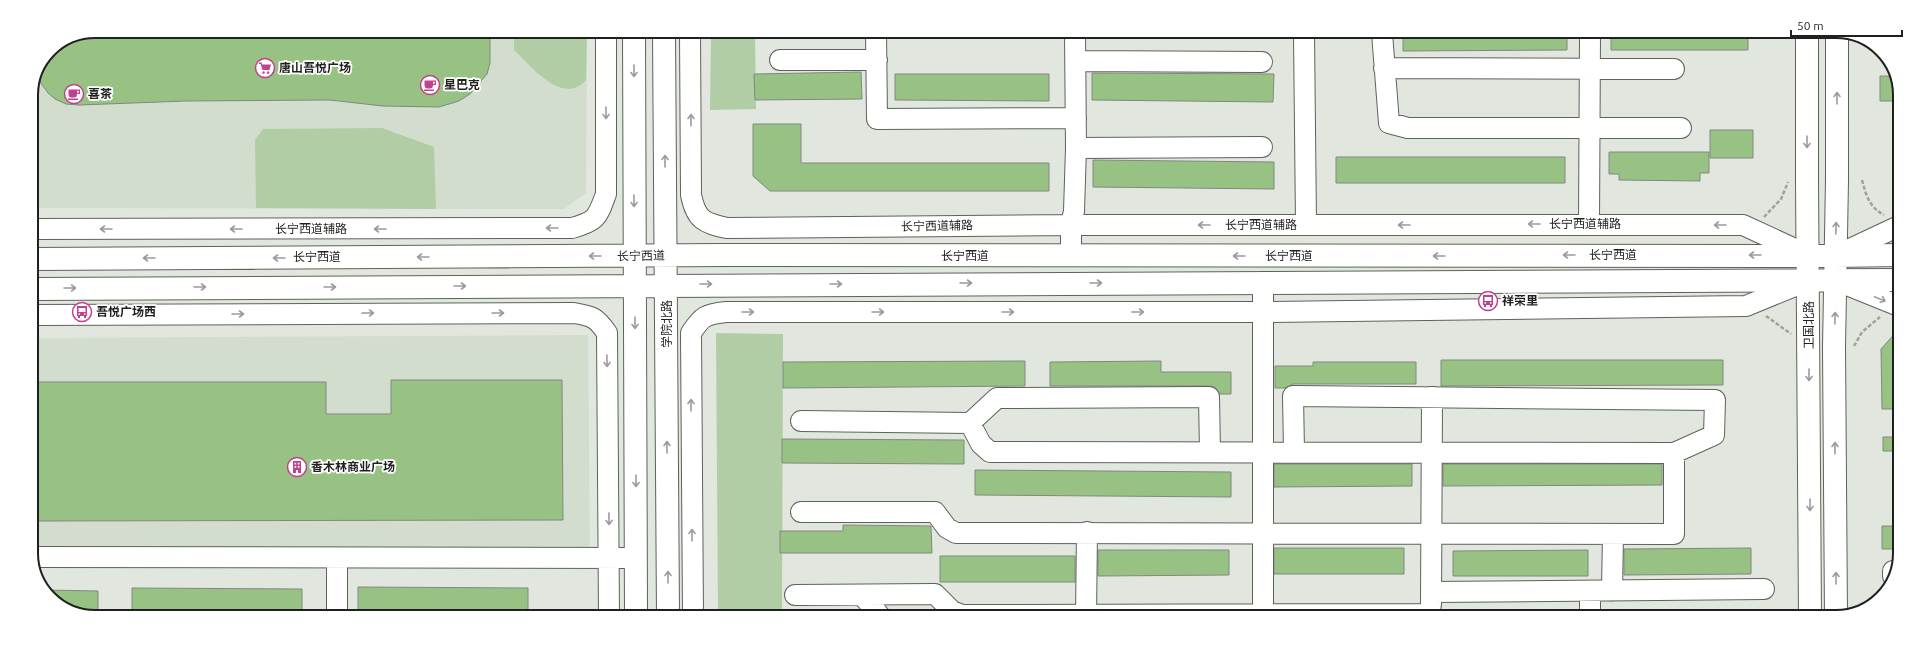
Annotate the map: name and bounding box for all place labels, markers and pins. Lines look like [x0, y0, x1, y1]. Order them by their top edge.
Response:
supermarket icon: 唐山吾悦广场 [254, 57, 276, 79]
place label: 唐山吾悦广场 [279, 61, 351, 74]
cafe icon: 星巴克 [419, 74, 441, 96]
place label: 星巴克 [444, 78, 480, 91]
cafe icon: 喜茶 [63, 83, 85, 105]
place label: 喜茶 [88, 87, 112, 100]
bus stop icon: 祥荣里 [1477, 290, 1499, 312]
place label: 祥荣里 [1502, 294, 1538, 307]
bus stop icon: 吾悦广场西 [71, 301, 93, 323]
place label: 吾悦广场西 [96, 305, 156, 318]
building icon: 香木林商业广场 [286, 456, 308, 478]
place label: 香木林商业广场 [311, 460, 395, 473]

